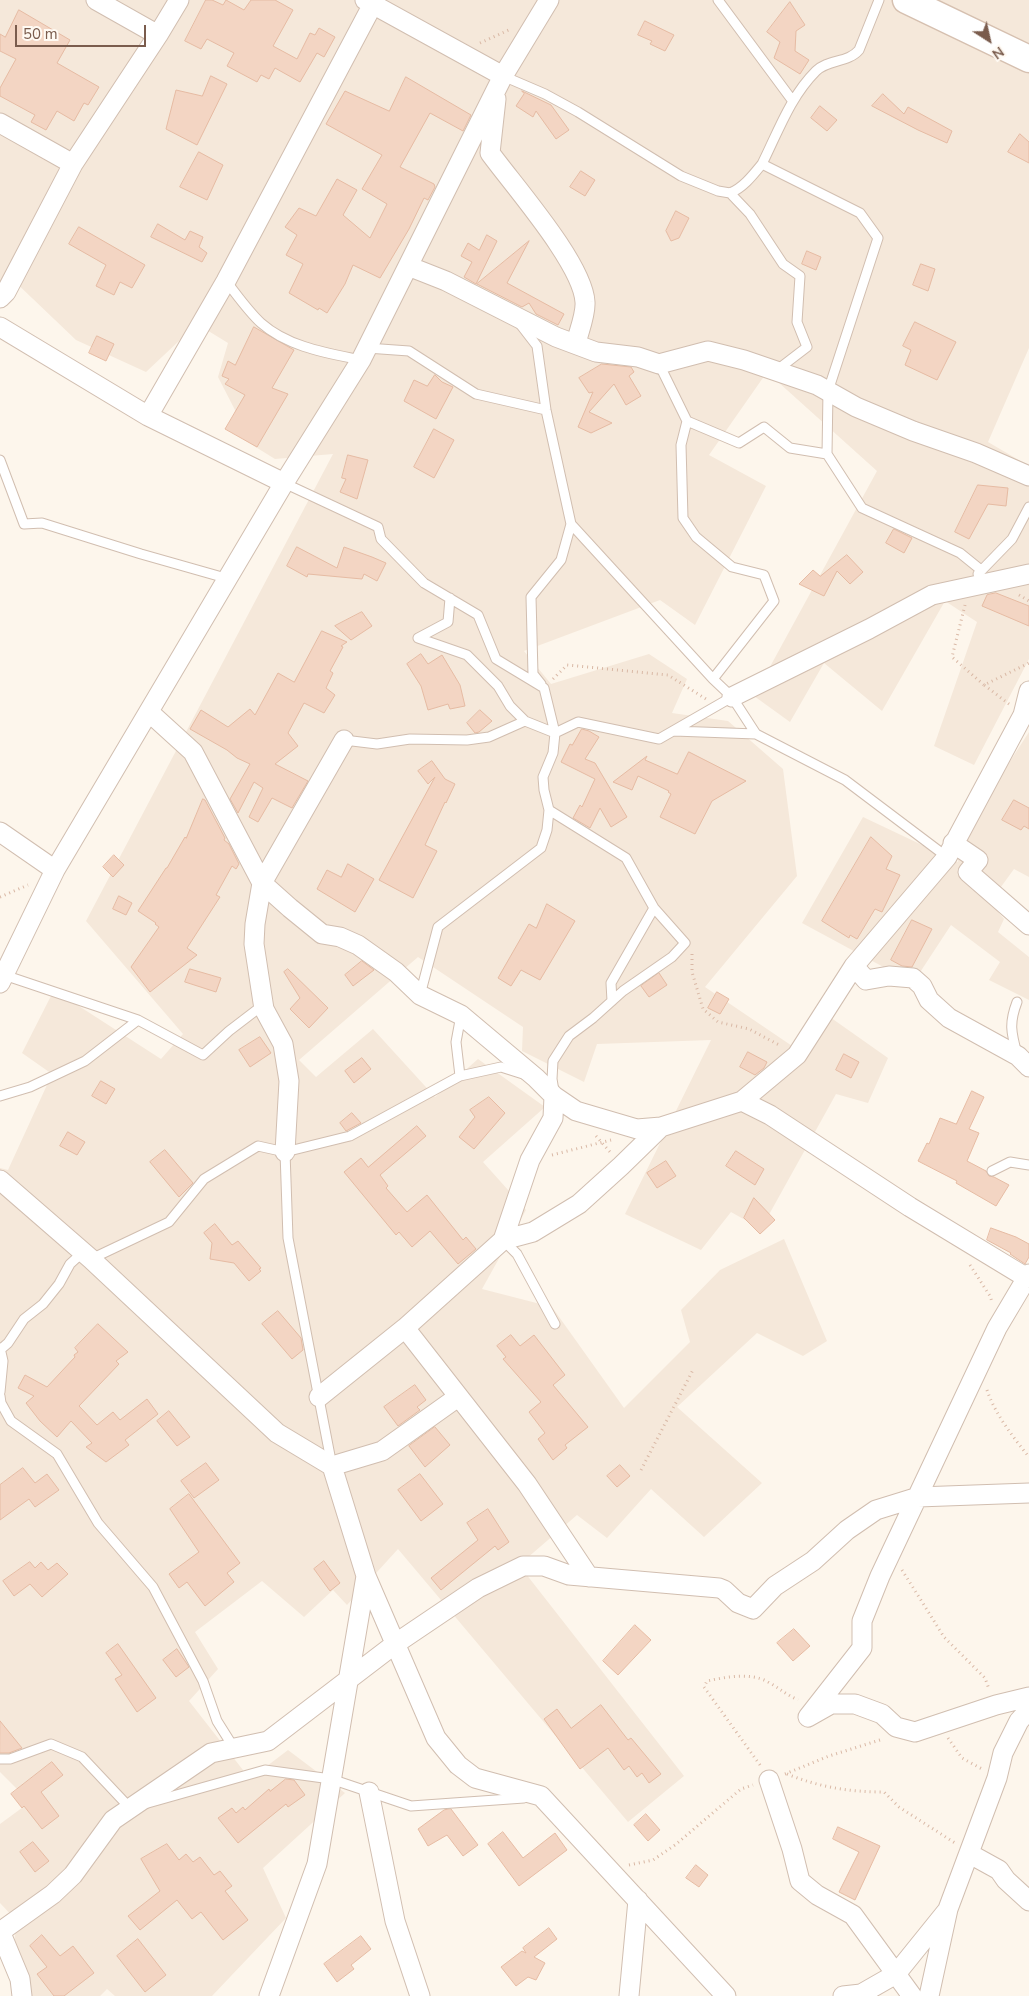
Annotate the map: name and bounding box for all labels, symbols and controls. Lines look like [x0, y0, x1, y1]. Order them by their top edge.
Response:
scale bar [18, 15, 149, 47]
north arrow [964, 15, 1014, 65]
text: 50 m [23, 24, 58, 44]
text: N [988, 42, 1008, 63]

